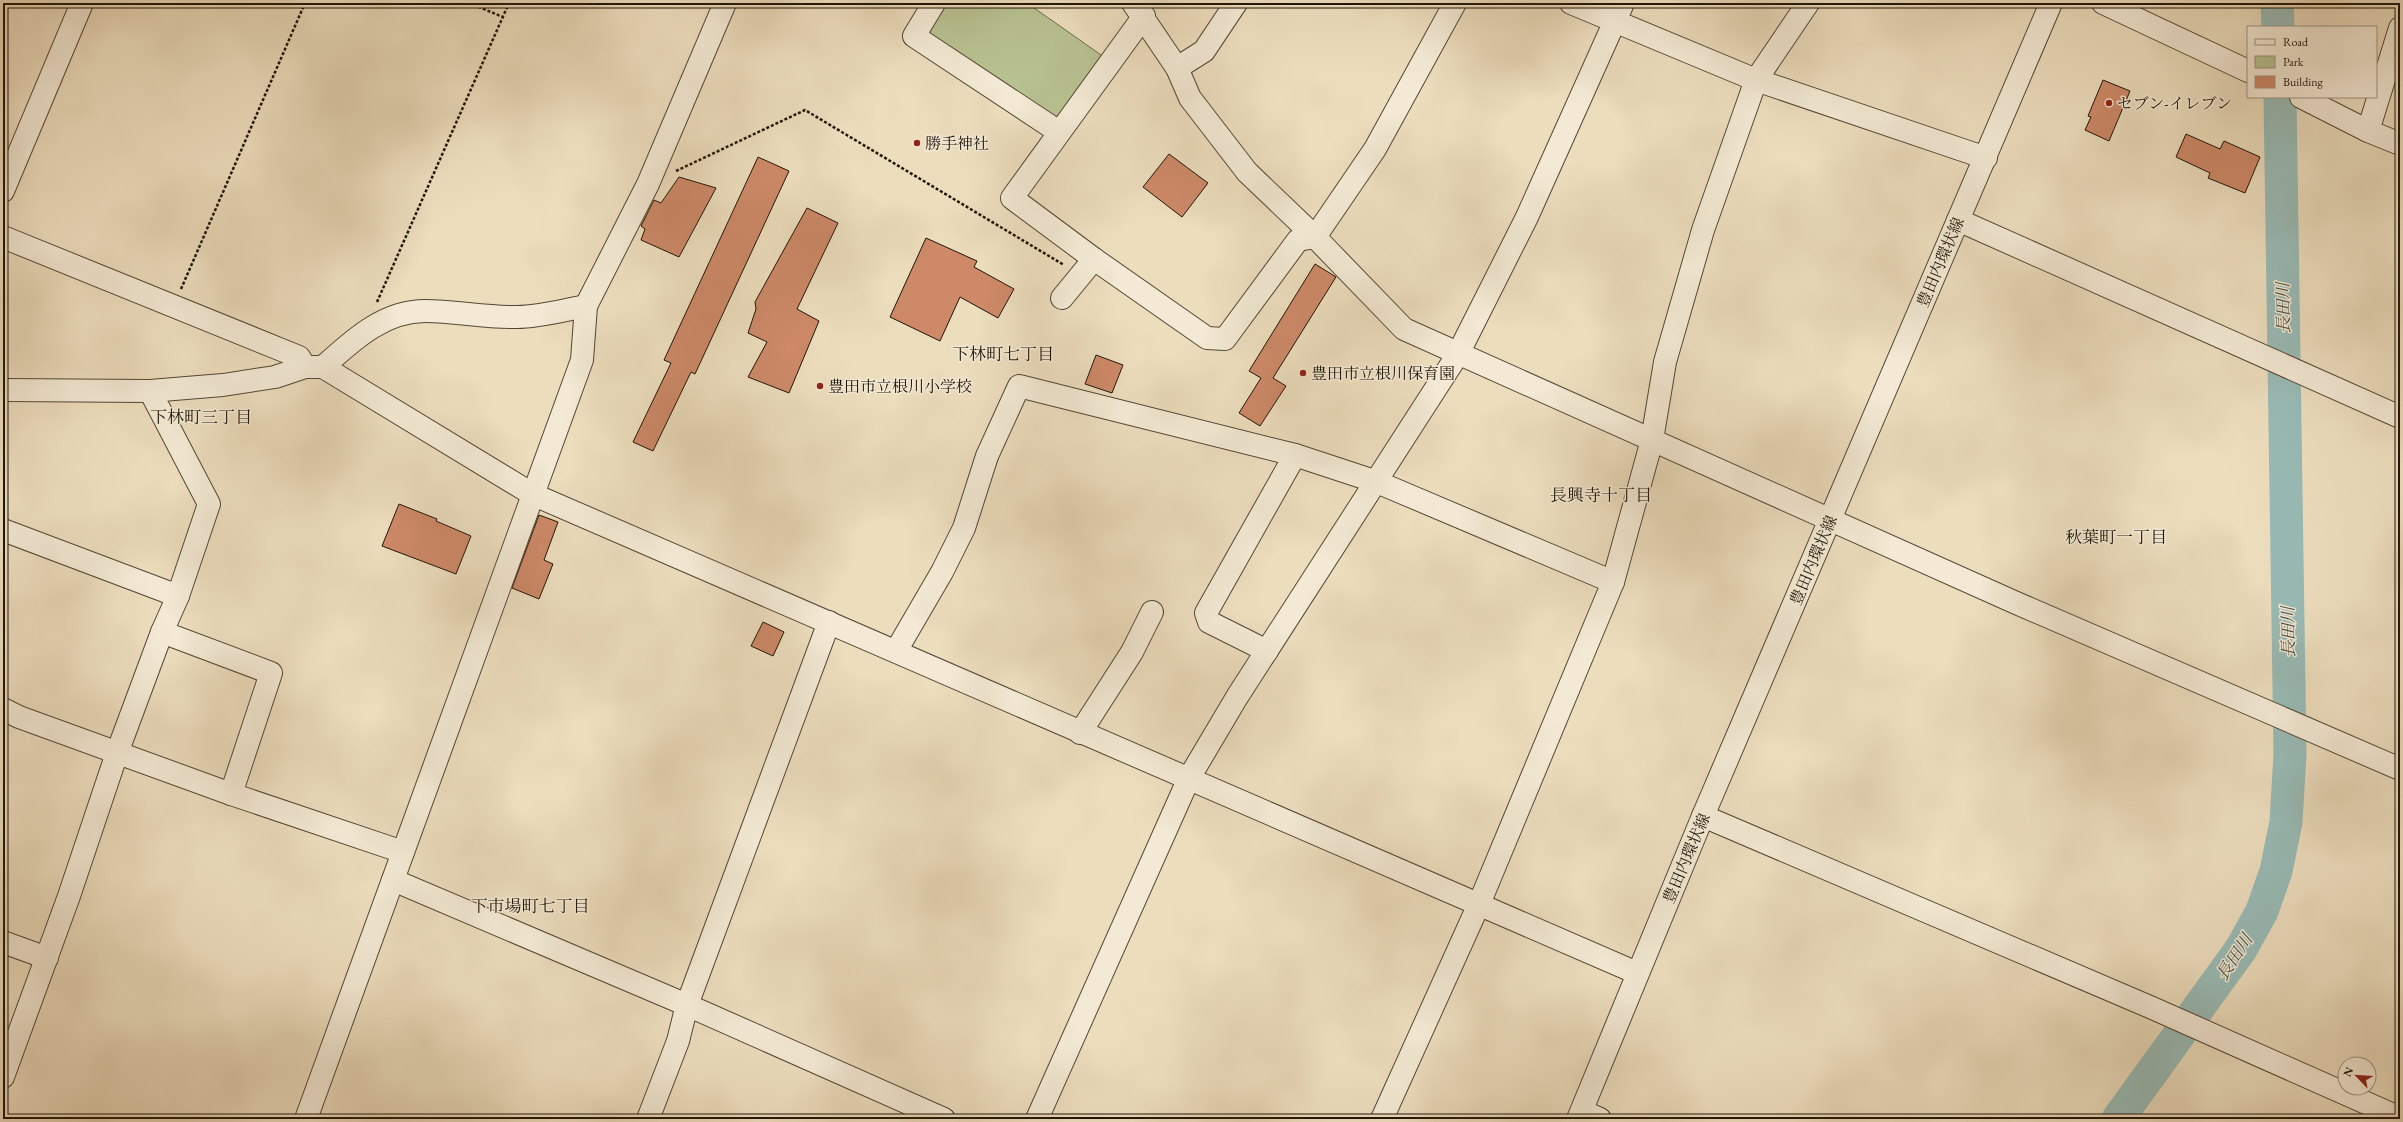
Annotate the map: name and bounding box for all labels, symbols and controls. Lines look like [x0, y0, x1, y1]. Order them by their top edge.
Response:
legend [2247, 26, 2377, 98]
text: Road [2283, 34, 2309, 50]
text: Park [2283, 54, 2304, 70]
text: Building [2283, 74, 2324, 90]
place label: セブン-イレブン [2117, 93, 2232, 114]
marker: セブン-イレブン [2104, 98, 2114, 108]
place label: 勝手神社 [925, 133, 989, 154]
marker: 勝手神社 [912, 138, 922, 148]
street label: 豊田内環状線 [1912, 214, 1969, 310]
water label: 長田川 [2272, 280, 2294, 334]
district label: 下林町七丁目 [952, 343, 1054, 365]
place label: 豊田市立根川保育園 [1311, 363, 1455, 384]
marker: 豊田市立根川保育園 [1298, 368, 1308, 378]
place label: 豊田市立根川小学校 [828, 376, 972, 397]
marker: 豊田市立根川小学校 [815, 381, 825, 391]
district label: 下林町三丁目 [150, 406, 252, 428]
district label: 長興寺十丁目 [1550, 484, 1652, 506]
street label: 豊田内環状線 [1785, 512, 1842, 608]
district label: 秋葉町一丁目 [2065, 526, 2167, 548]
water label: 長田川 [2277, 604, 2299, 658]
street label: 豊田内環状線 [1658, 810, 1715, 906]
district label: 下市場町七丁目 [471, 895, 590, 917]
water label: 長田川 [2211, 928, 2258, 984]
north arrow [2337, 1056, 2377, 1096]
text: N [2340, 1065, 2356, 1079]

